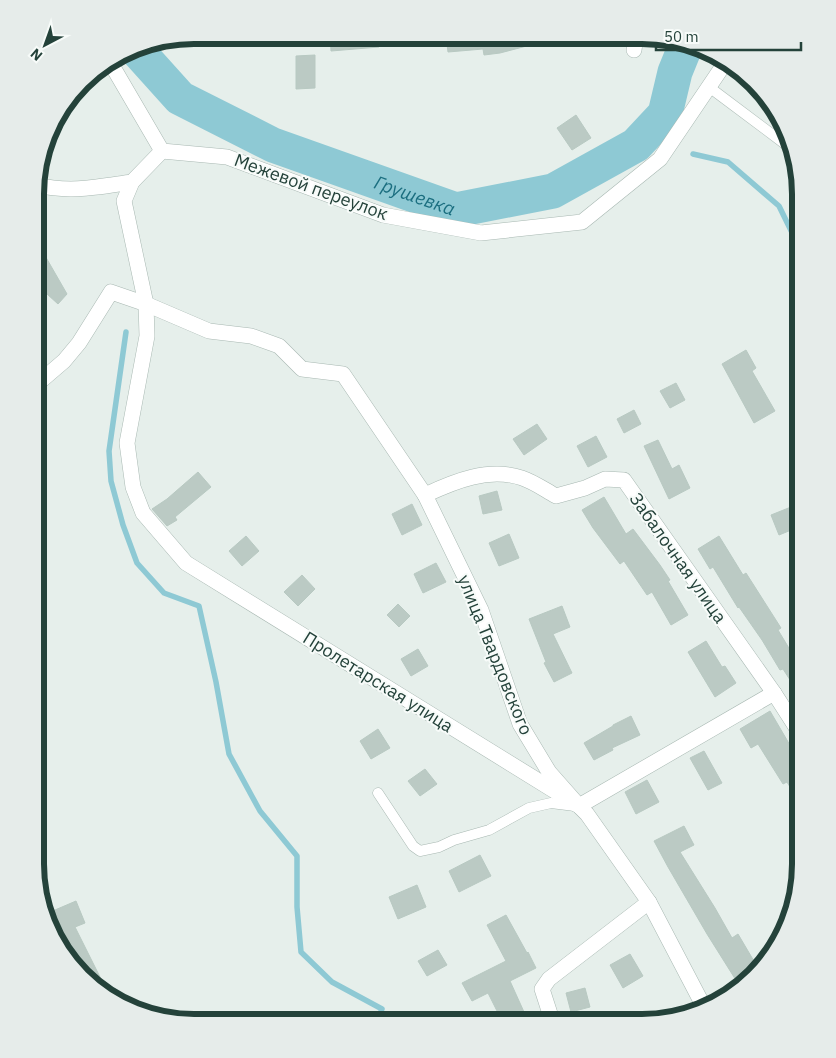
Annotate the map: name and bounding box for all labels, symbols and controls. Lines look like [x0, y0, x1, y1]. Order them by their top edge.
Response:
north arrow [20, 20, 70, 70]
scale bar [656, 20, 801, 52]
text: 50 m [664, 27, 699, 46]
text: N [27, 45, 46, 65]
street label: Межевой переулок [231, 148, 391, 225]
water label: Грушевка [371, 170, 459, 221]
street label: Забалочная улица [625, 488, 732, 628]
street label: улица Твардовского [453, 571, 538, 738]
street label: Пролетарская улица [299, 626, 458, 737]

